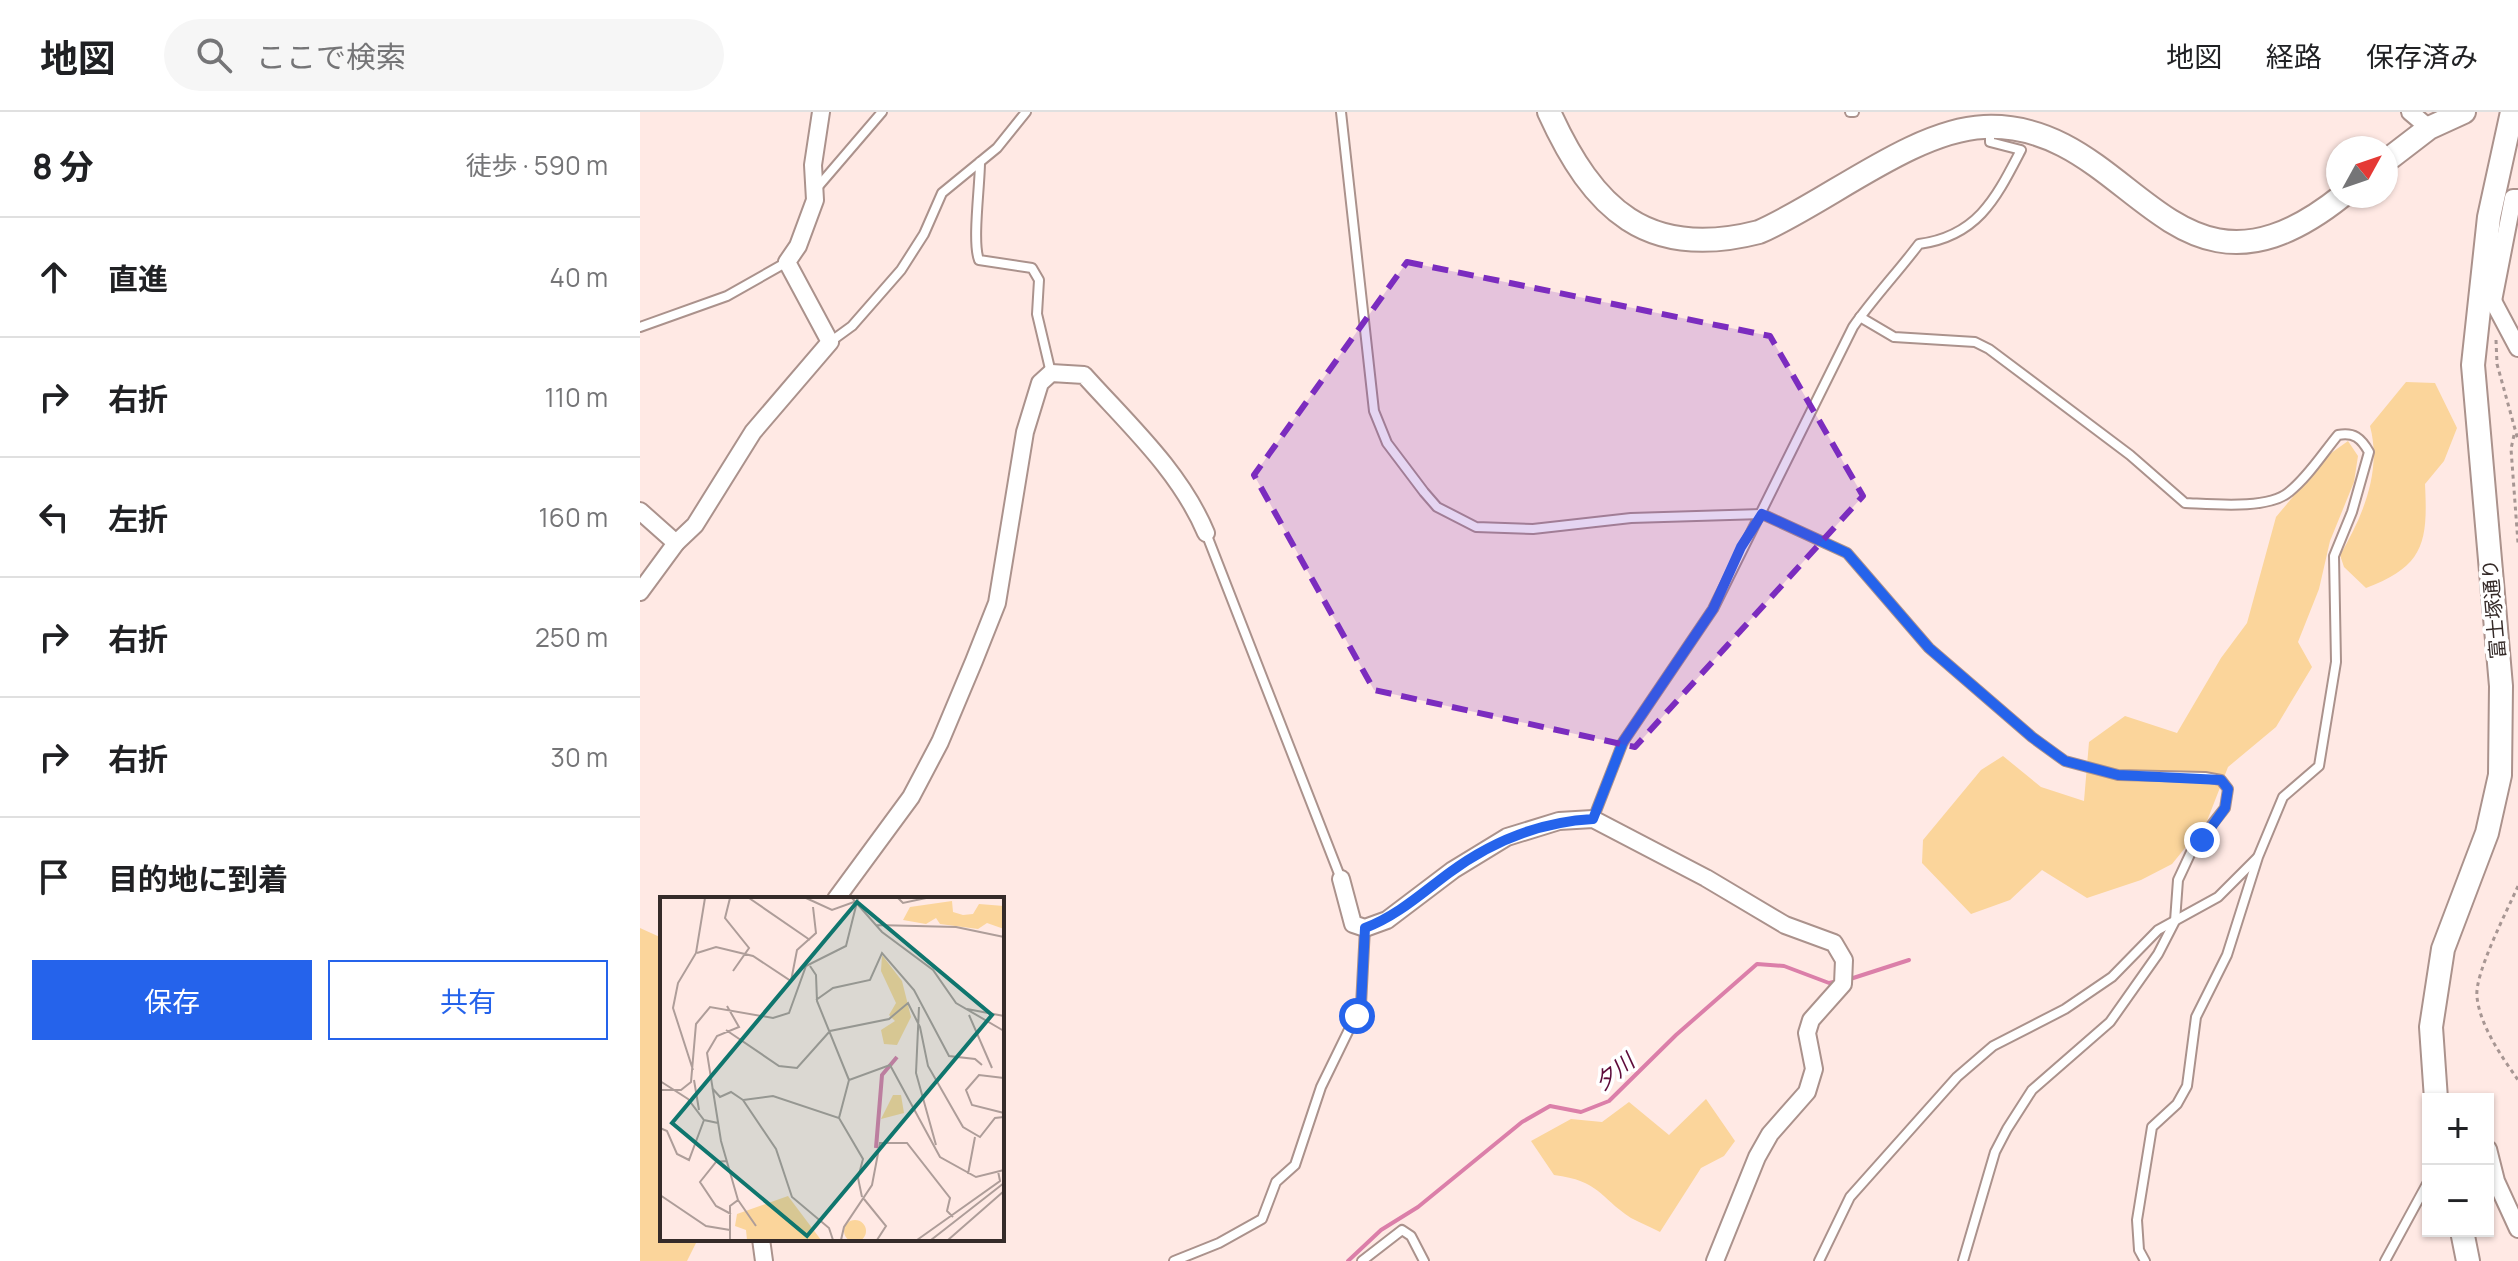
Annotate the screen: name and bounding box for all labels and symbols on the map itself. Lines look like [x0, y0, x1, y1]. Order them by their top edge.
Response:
north arrow [2326, 136, 2398, 208]
street label: 富士塚通り [2476, 558, 2511, 660]
route end [2184, 822, 2220, 858]
inset map [660, 897, 1004, 1241]
route start [1339, 998, 1375, 1034]
water label: 夕川 [1587, 1045, 1642, 1098]

